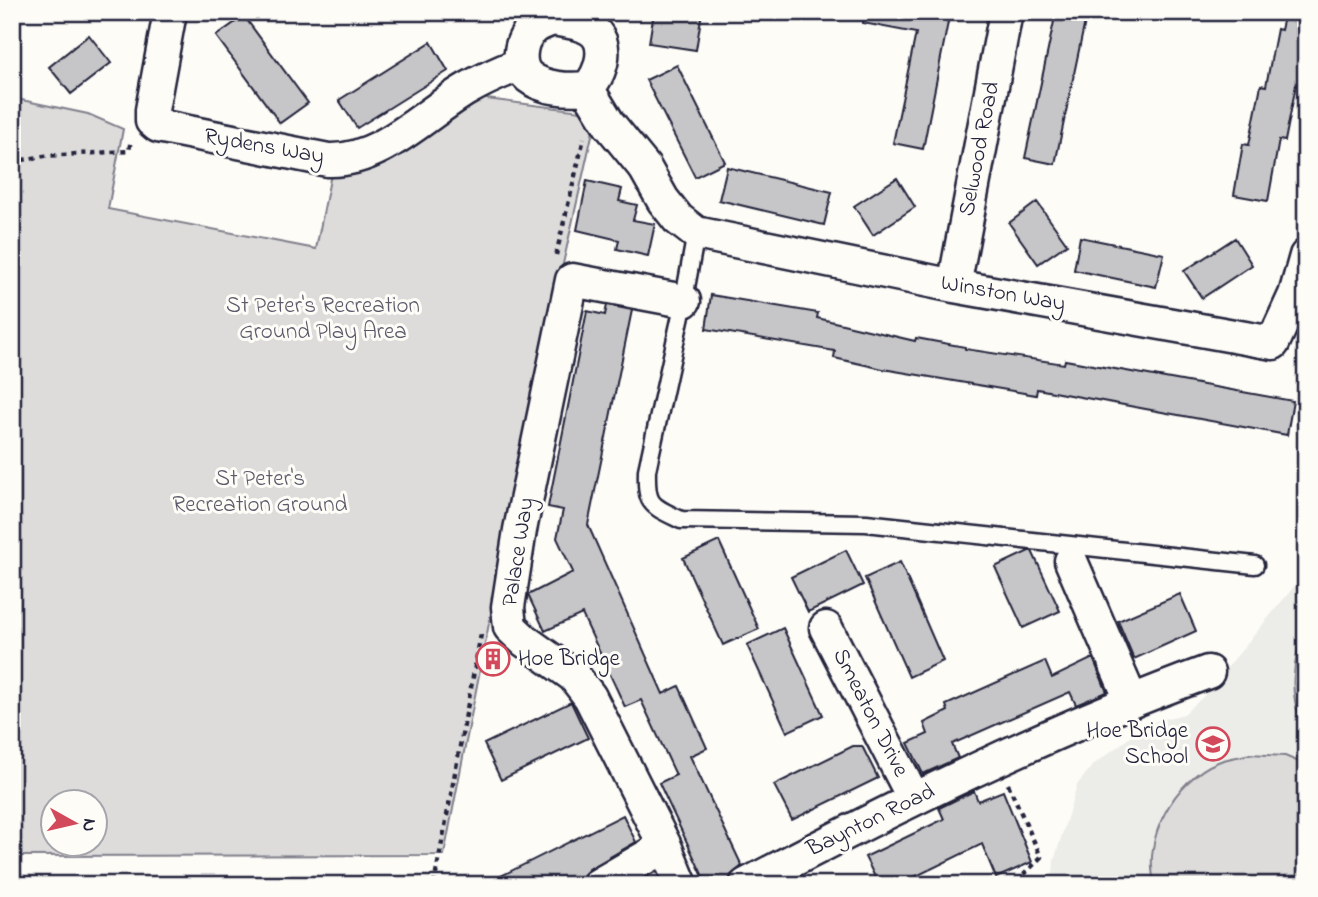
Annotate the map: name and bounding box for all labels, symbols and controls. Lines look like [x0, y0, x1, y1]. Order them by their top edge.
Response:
street label: Selwood Road [951, 79, 1009, 219]
street label: Rydens Way [201, 120, 327, 176]
street label: Winston Way [938, 267, 1068, 323]
park label: St Peter's Recreation Ground Play Area [226, 290, 420, 351]
park label: St Peter's Recreation Ground [173, 463, 348, 522]
street label: Palace Way [494, 495, 546, 609]
building icon: Hoe Bridge [474, 640, 512, 678]
place label: Hoe Bridge [518, 643, 620, 677]
street label: Smeaton Drive [823, 643, 917, 784]
place label: Hoe Bridge School [1086, 715, 1189, 774]
school or university icon: Hoe Bridge School [1194, 725, 1232, 763]
street label: Baynton Road [800, 776, 942, 868]
north arrow [38, 788, 108, 858]
text: N [74, 817, 103, 833]

